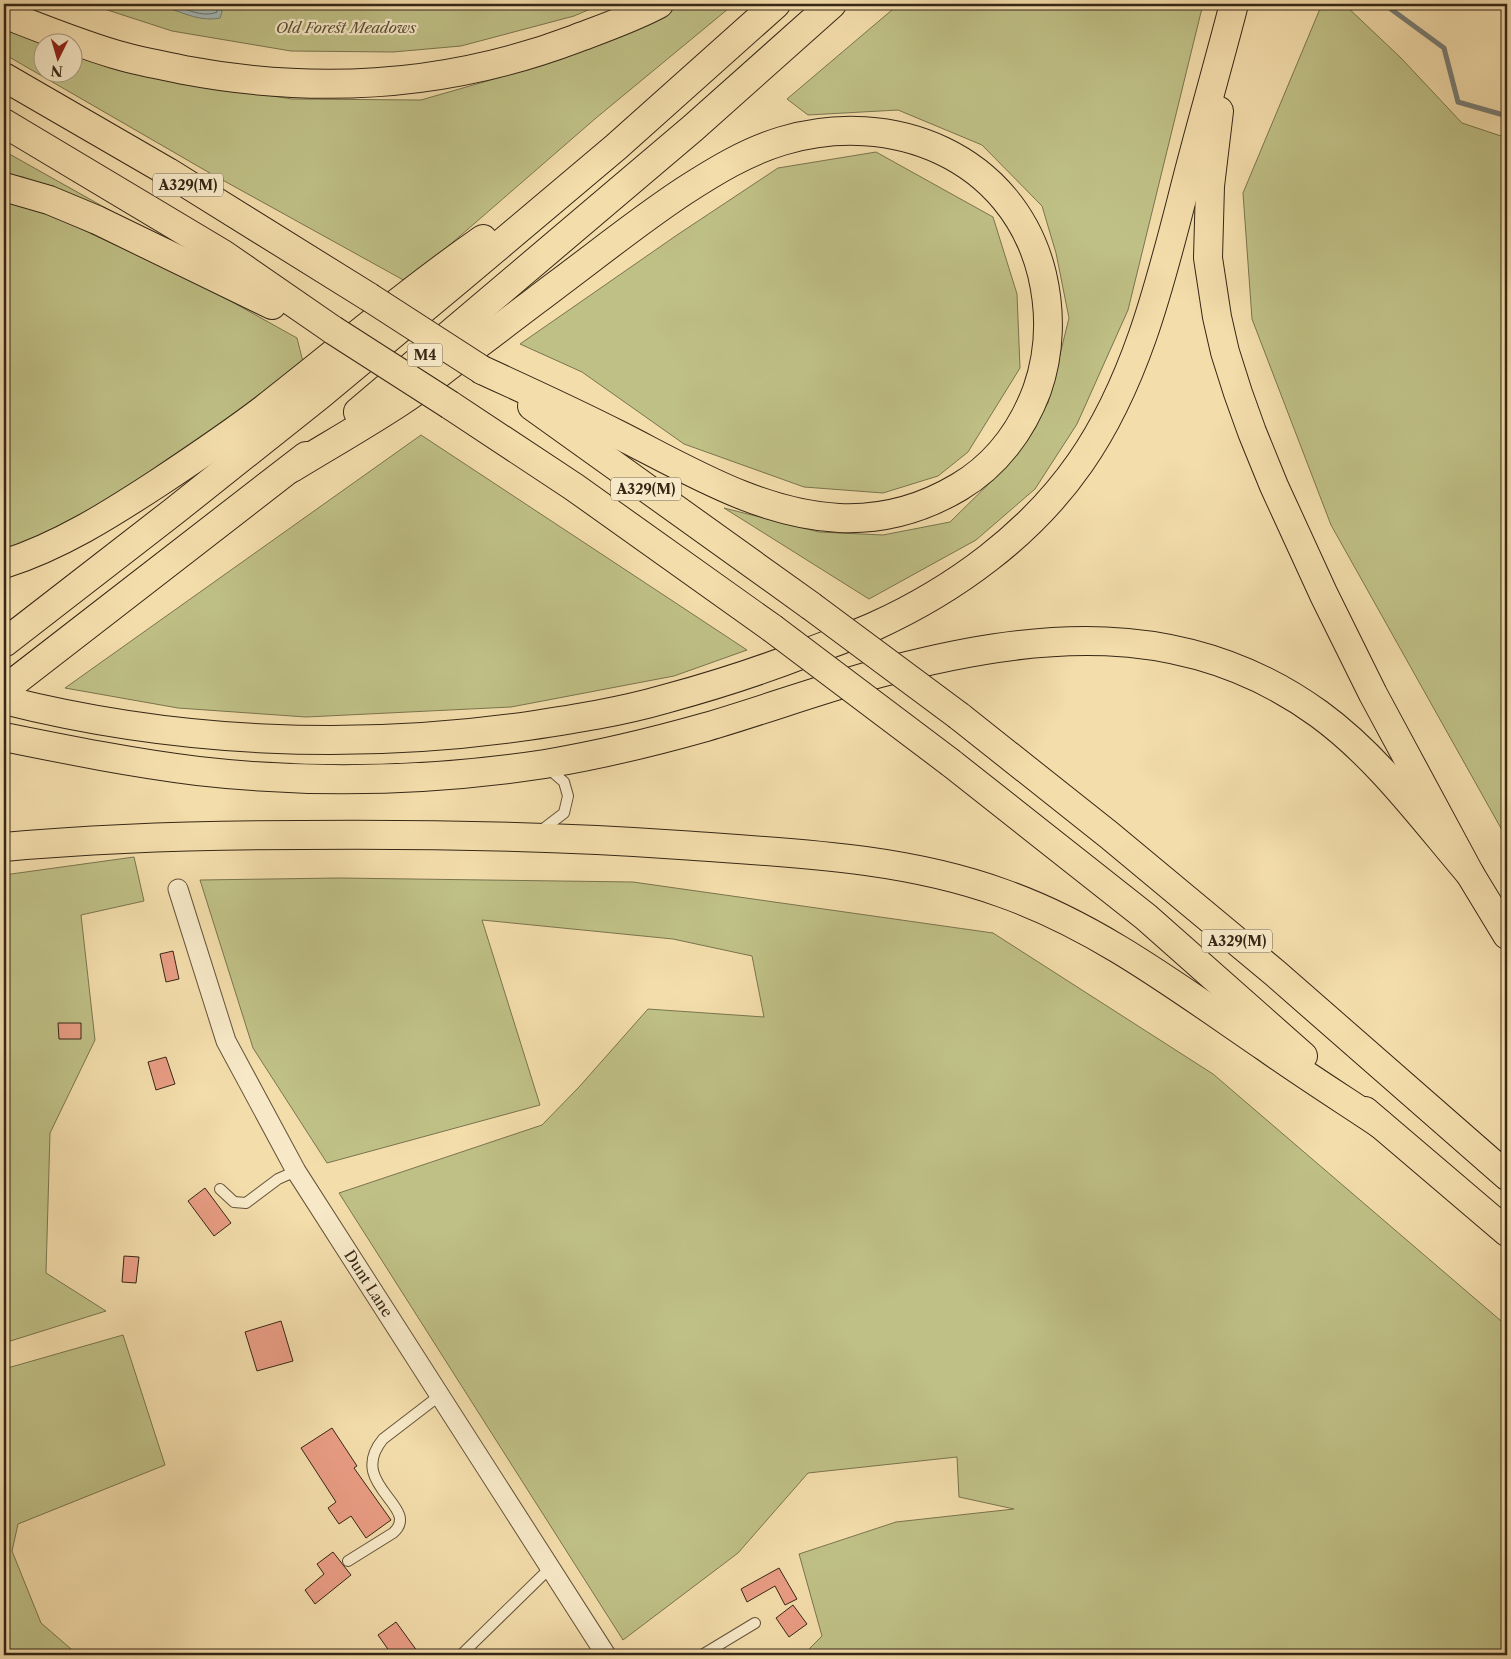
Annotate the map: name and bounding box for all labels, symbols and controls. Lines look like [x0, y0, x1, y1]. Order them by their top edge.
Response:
park label: Old Forest Meadows [276, 18, 417, 37]
north arrow [32, 32, 82, 82]
text: N [50, 61, 64, 80]
road number: A329(M) [153, 174, 223, 196]
road number: M4 [408, 344, 442, 366]
road number: A329(M) [611, 478, 681, 500]
road number: A329(M) [1202, 929, 1272, 952]
street label: Dunt Lane [340, 1247, 397, 1321]

